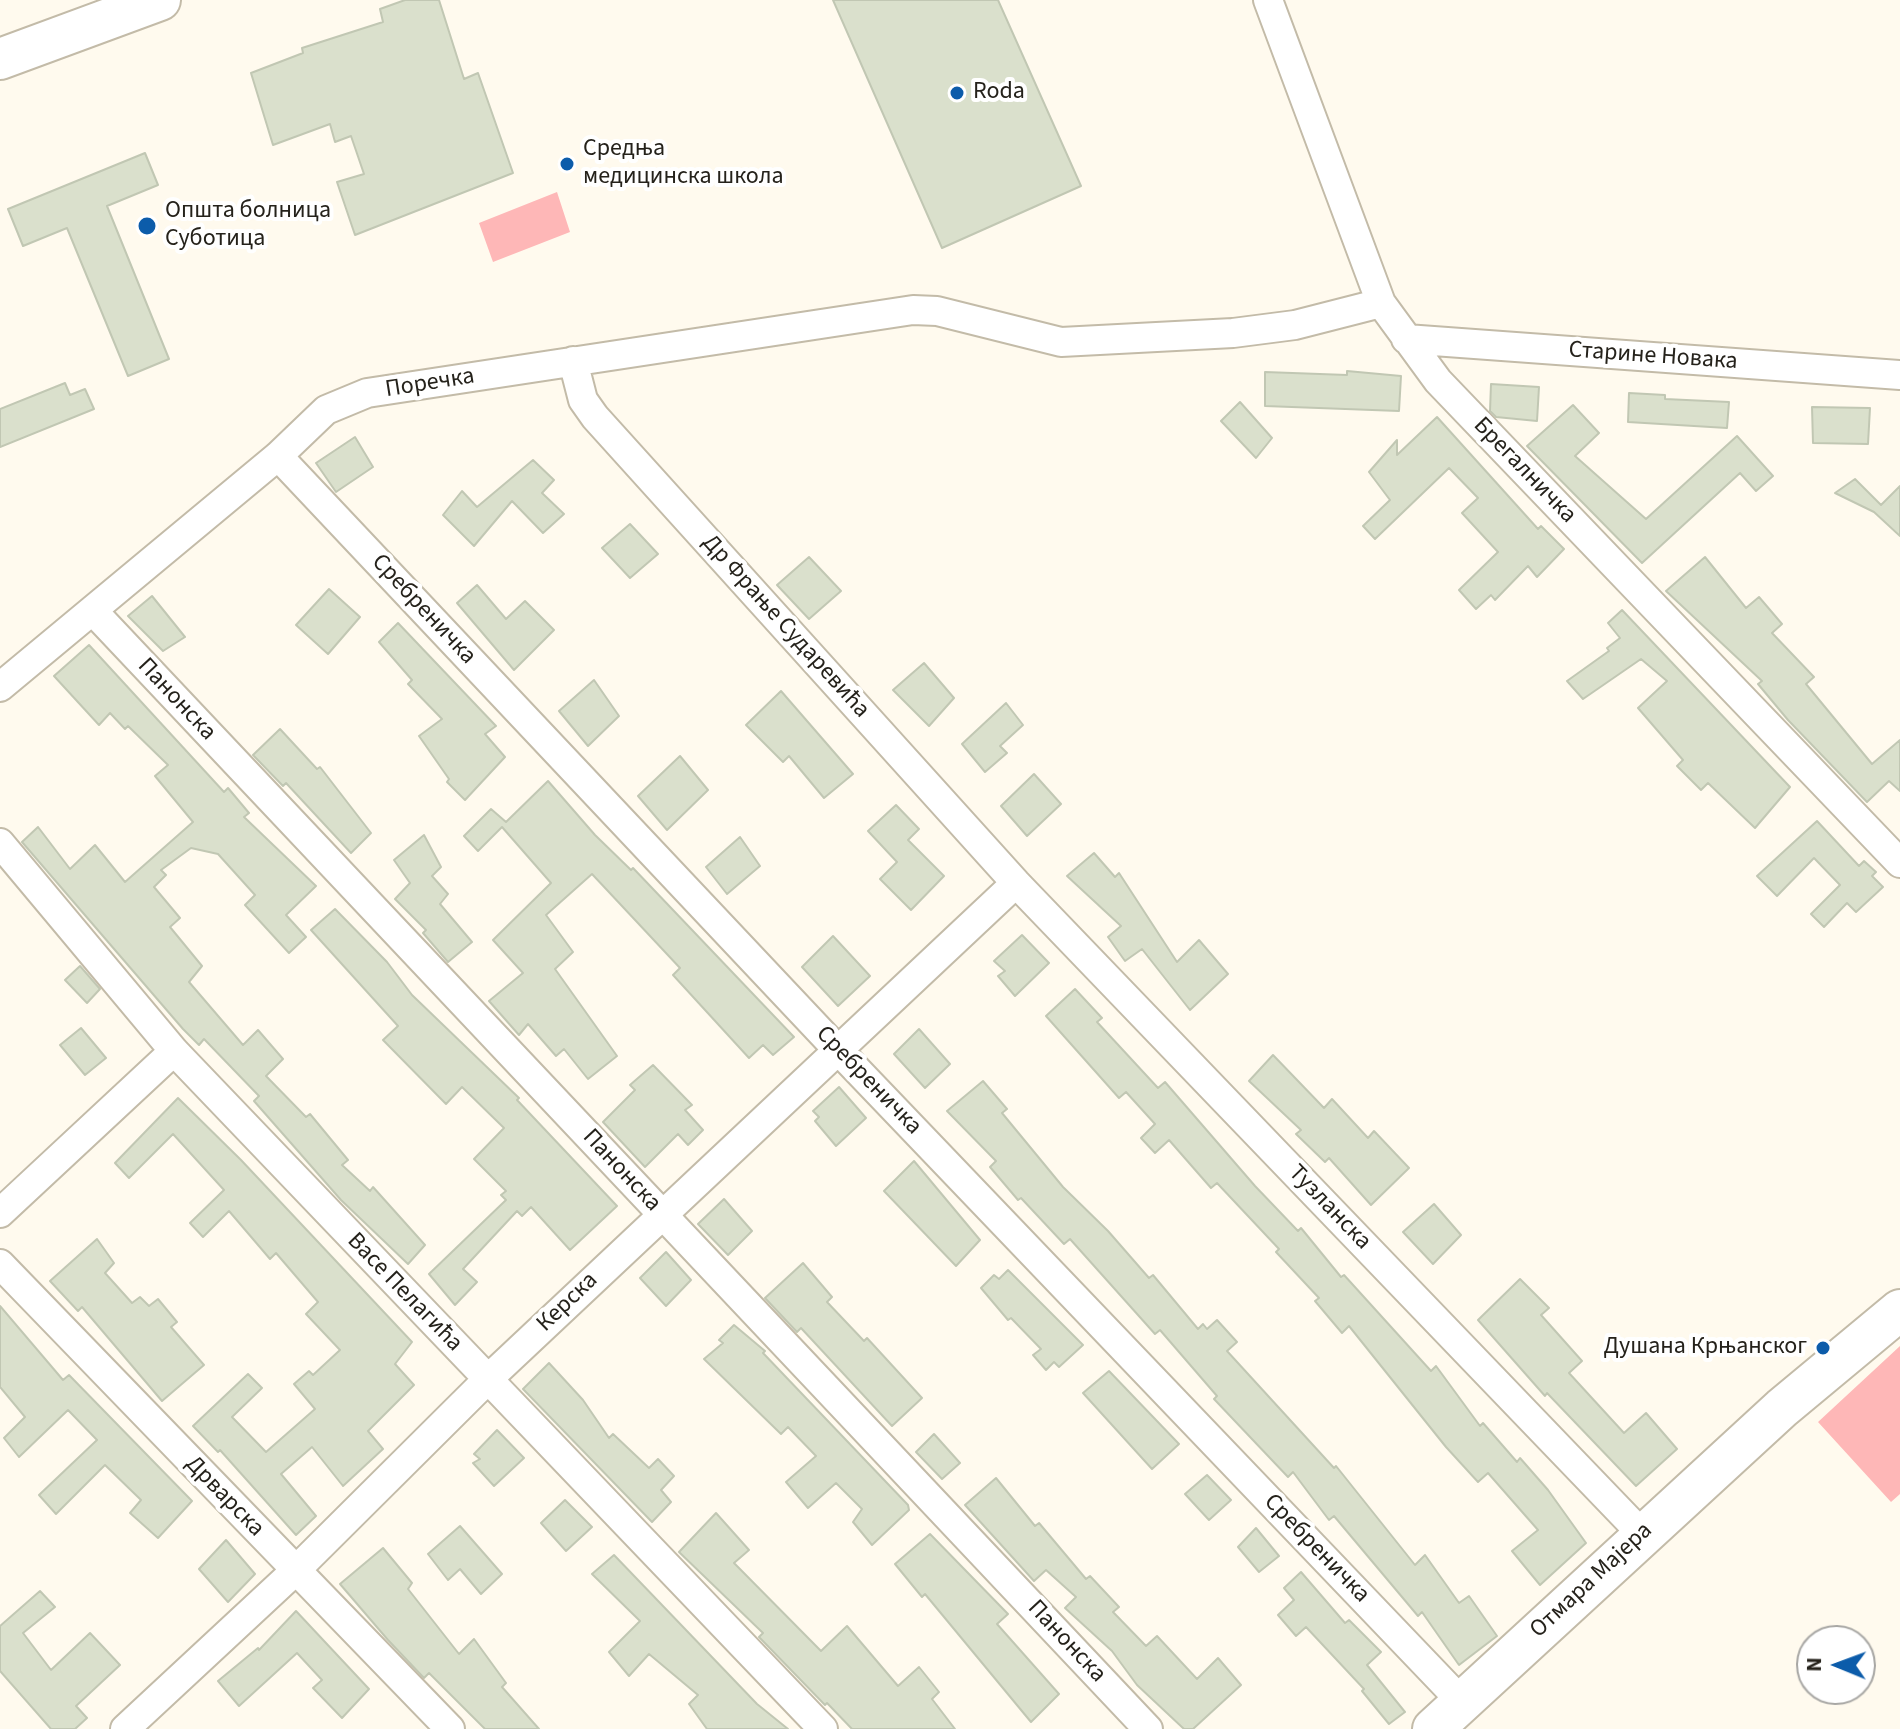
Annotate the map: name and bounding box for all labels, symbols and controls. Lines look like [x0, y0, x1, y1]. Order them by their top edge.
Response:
place label: Roda [973, 79, 1025, 107]
marker: Roda [948, 84, 966, 102]
place label: Средња медицинска школа [583, 136, 784, 192]
marker: Средња медицинска школа [558, 155, 576, 173]
place label: Општа болница Суботица [165, 198, 331, 254]
marker: Општа болница Суботица [136, 215, 158, 237]
street label: Старине Новака [1567, 337, 1739, 377]
street label: Поречка [383, 363, 477, 405]
street label: Брегалничка [1466, 412, 1582, 530]
street label: Др Фрање Сударевића [695, 529, 875, 725]
street label: Сребреничка [365, 549, 481, 671]
street label: Панонска [131, 653, 221, 747]
street label: Сребреничка [809, 1021, 927, 1141]
street label: Панонска [576, 1124, 666, 1218]
street label: Тузланска [1282, 1160, 1376, 1256]
street label: Васе Пелагића [340, 1228, 468, 1358]
street label: Керска [532, 1267, 604, 1339]
place label: Душана Крњанског [1604, 1334, 1807, 1362]
marker: Душана Крњанског [1814, 1339, 1832, 1357]
street label: Дрварска [178, 1451, 270, 1543]
street label: Сребреничка [1257, 1489, 1375, 1609]
street label: Отмара Мајера [1525, 1517, 1659, 1645]
street label: Панонска [1021, 1595, 1111, 1689]
north arrow [1796, 1625, 1876, 1705]
text: N [1798, 1657, 1830, 1672]

